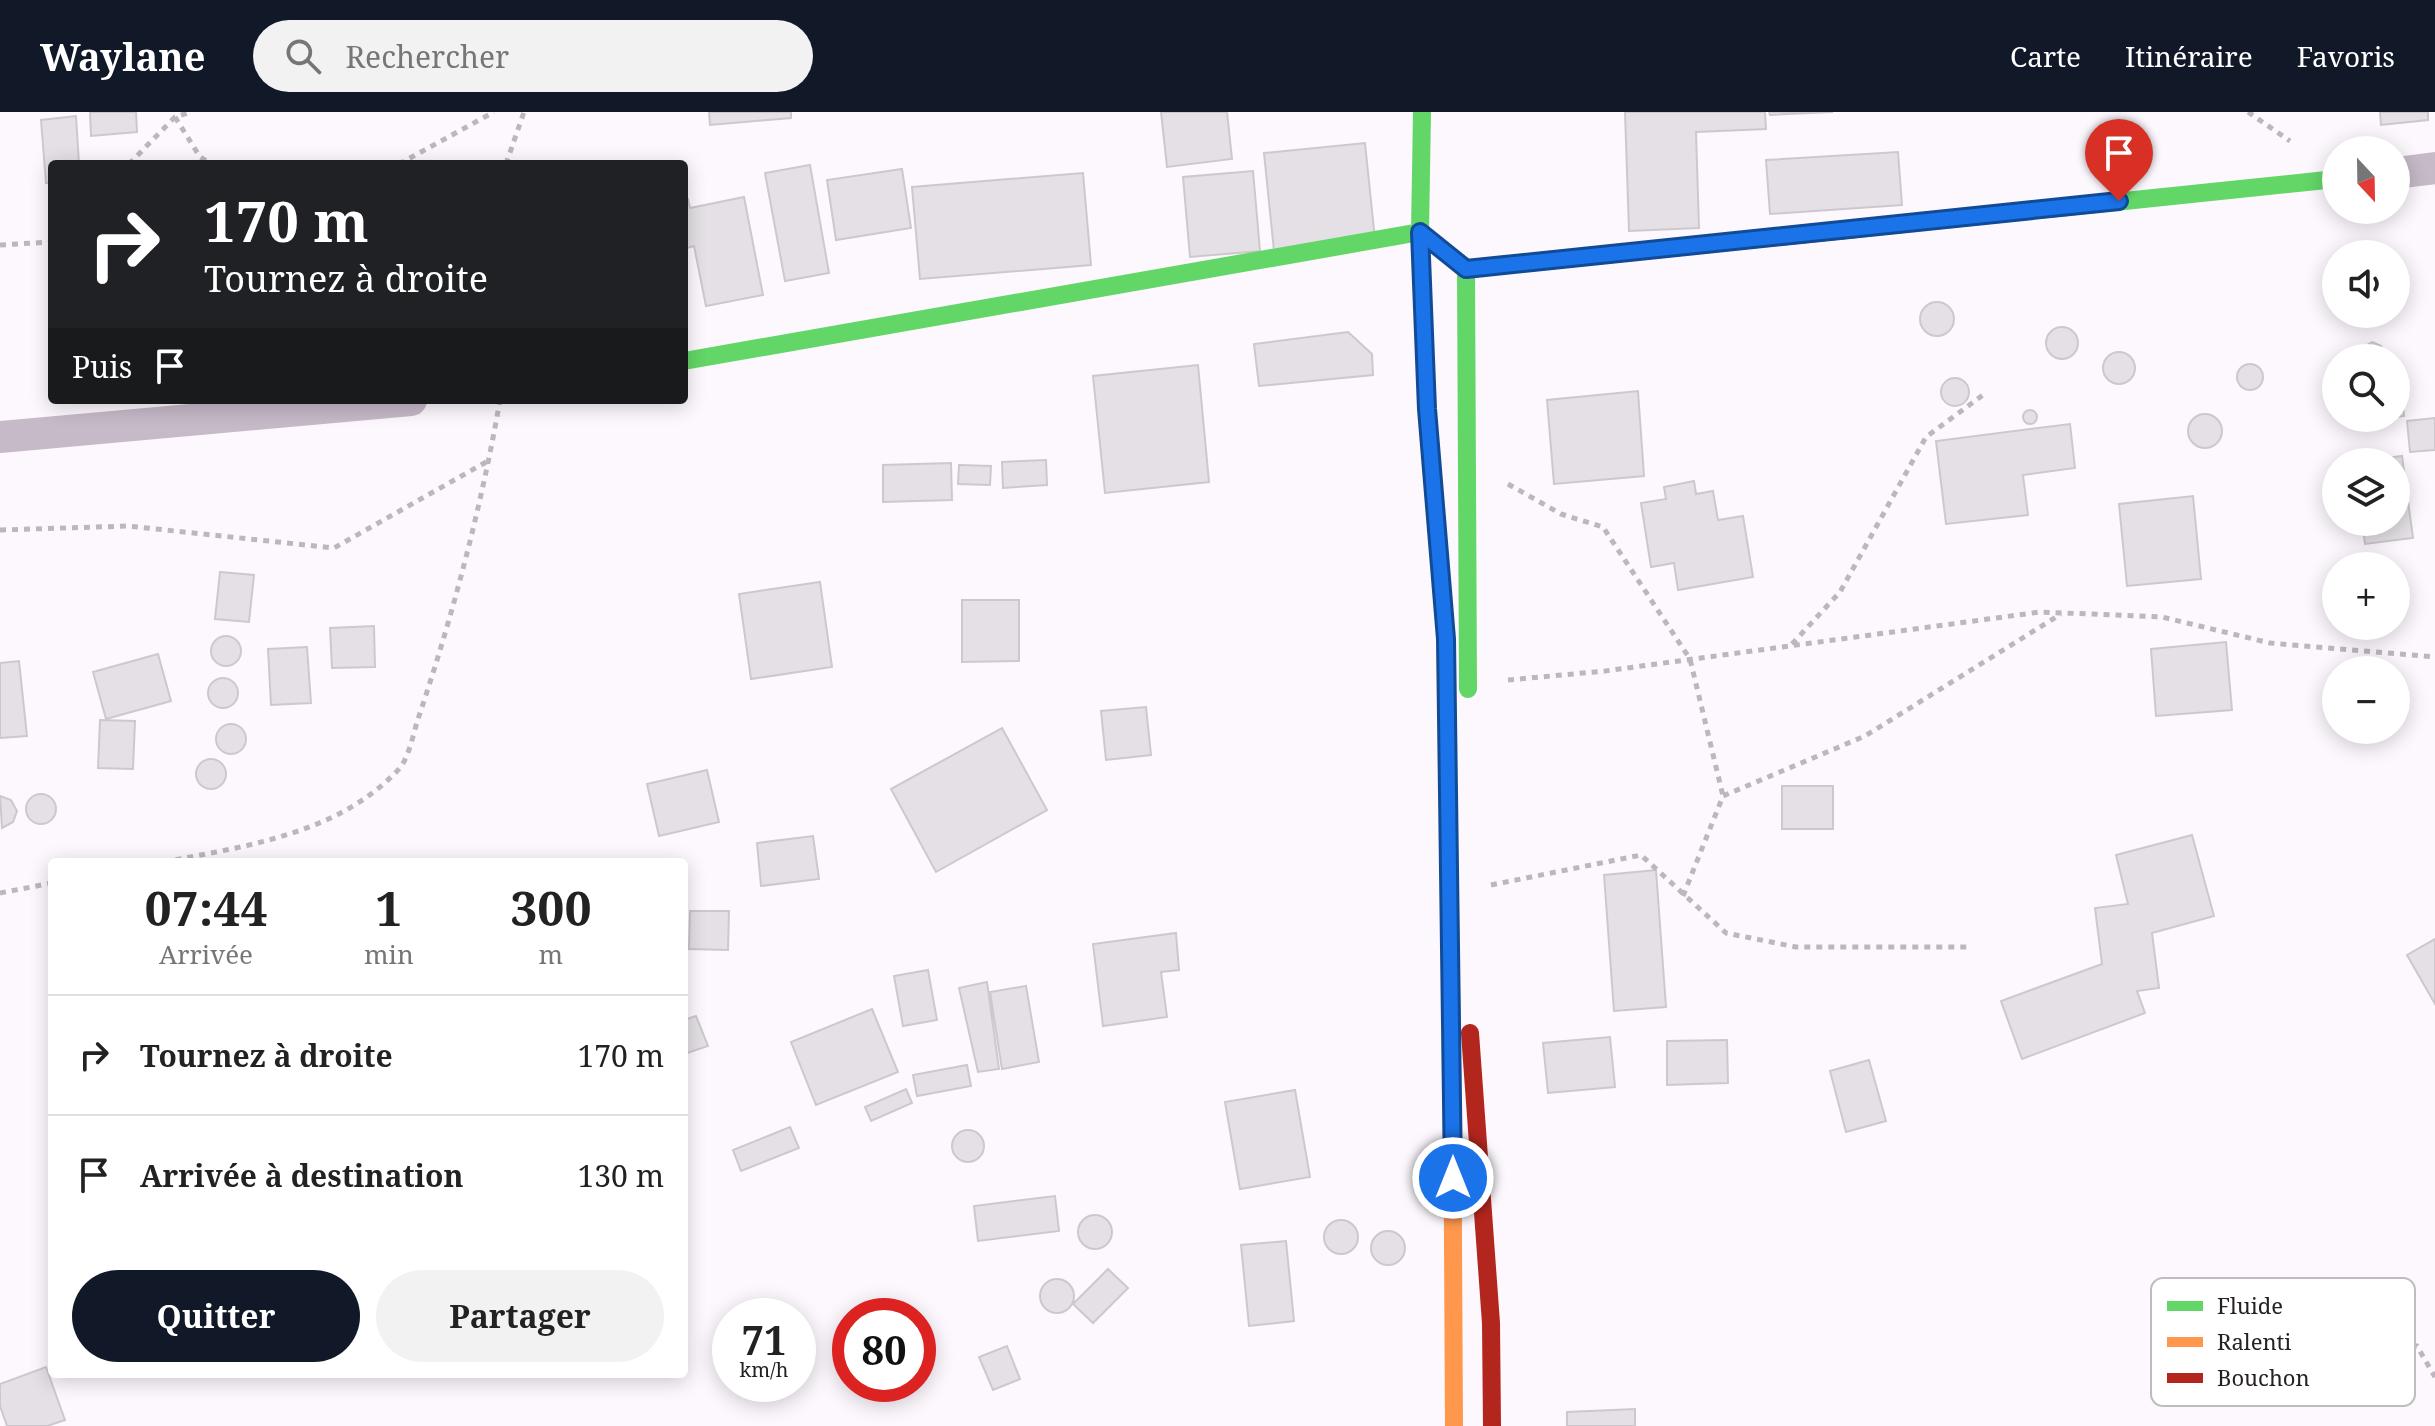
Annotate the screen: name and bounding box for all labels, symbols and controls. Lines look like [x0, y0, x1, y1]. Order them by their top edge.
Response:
search box [253, 20, 813, 92]
text: Waylane [40, 30, 205, 82]
icon: search [281, 34, 325, 78]
text: Rechercher [345, 36, 509, 77]
text: Carte [2010, 37, 2081, 75]
text: Itinéraire [2125, 37, 2253, 75]
text: Favoris [2297, 37, 2395, 75]
pin [2085, 119, 2153, 201]
icon: arrive [2097, 131, 2141, 175]
north arrow [2322, 136, 2410, 224]
map controls [2322, 136, 2410, 744]
text: 170 m [204, 182, 369, 258]
icon: right [72, 192, 176, 296]
button: sound [2322, 240, 2410, 328]
text: Tournez à droite [204, 254, 488, 303]
icon: arrive [148, 344, 192, 388]
button: search [2322, 344, 2410, 432]
text: Puis [72, 346, 132, 387]
button: layers [2322, 448, 2410, 536]
button: + [2322, 552, 2410, 640]
button: − [2322, 656, 2410, 744]
text: 07:44 [144, 875, 268, 940]
text: 1 [375, 875, 402, 940]
text: 300 [510, 875, 592, 940]
text: Arrivée [159, 936, 253, 972]
text: min [364, 936, 414, 972]
text: m [539, 936, 563, 972]
icon: right [72, 1033, 116, 1077]
text: Tournez à droite [140, 1035, 393, 1076]
text: 170 m [578, 1035, 664, 1076]
position arrow [1411, 1136, 1495, 1220]
icon: arrive [72, 1153, 116, 1197]
text: Arrivée à destination [140, 1155, 464, 1196]
text: 130 m [578, 1155, 664, 1196]
button: Quitter [72, 1270, 360, 1362]
button: Partager [376, 1270, 664, 1362]
legend [2151, 1278, 2415, 1406]
text: Fluide [2217, 1290, 2283, 1320]
speed limit sign: 80 [832, 1298, 936, 1402]
text: 71 [741, 1312, 787, 1367]
text: Ralenti [2217, 1326, 2291, 1356]
text: km/h [739, 1356, 789, 1383]
text: Bouchon [2217, 1362, 2310, 1392]

